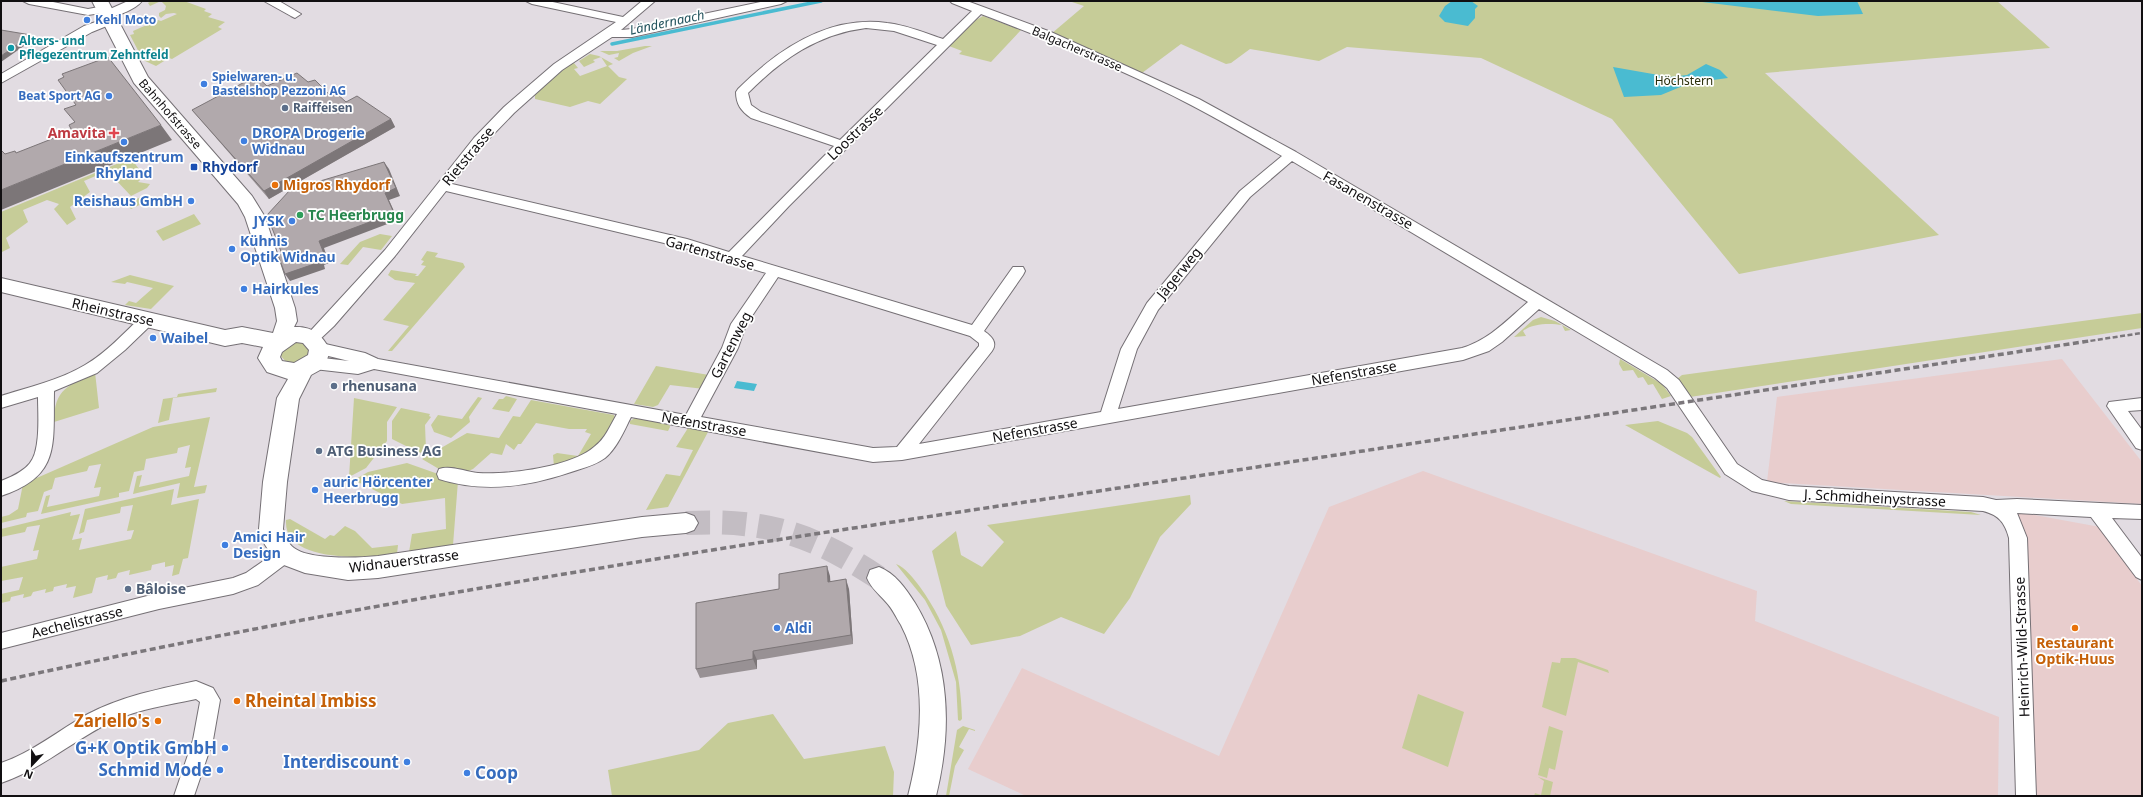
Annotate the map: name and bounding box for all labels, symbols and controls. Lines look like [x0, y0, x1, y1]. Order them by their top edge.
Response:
water label: Ländernaach [628, 5, 706, 39]
place label: Kehl Moto [95, 11, 156, 28]
marker: Kehl Moto [82, 15, 92, 25]
street label: Balgacherstrasse [1029, 22, 1125, 75]
place label: Alters- und Pflegezentrum Zehntfeld [19, 32, 169, 63]
marker: Alters- und Pflegezentrum Zehntfeld [6, 43, 16, 53]
place label: Spielwaren- u. Bastelshop Pezzoni AG [212, 68, 346, 99]
park label: Höchstern [1655, 72, 1713, 89]
street label: Bahnhofstrasse [135, 75, 206, 153]
marker: Spielwaren- u. Bastelshop Pezzoni AG [199, 79, 209, 89]
place label: Beat Sport AG [18, 87, 101, 104]
marker: Beat Sport AG [104, 91, 114, 101]
place label: Raiffeisen [293, 99, 353, 116]
street label: Loostrasse [823, 101, 887, 164]
marker: Raiffeisen [280, 103, 290, 113]
street label: Rietstrasse [437, 122, 498, 189]
place label: Amavita [48, 123, 106, 142]
place label: DROPA Drogerie Widnau [252, 123, 365, 158]
marker: Amavita [109, 128, 119, 138]
marker: DROPA Drogerie Widnau [239, 136, 249, 146]
marker: Einkaufszentrum Rhyland [119, 137, 129, 147]
place label: Einkaufszentrum Rhyland [64, 147, 184, 182]
place label: Rhydorf [202, 157, 259, 176]
marker: Rhydorf [189, 162, 199, 172]
street label: Fasanenstrasse [1320, 166, 1417, 233]
place label: Migros Rhydorf [283, 175, 392, 194]
marker: Migros Rhydorf [270, 180, 280, 190]
place label: Reishaus GmbH [74, 191, 183, 210]
marker: Reishaus GmbH [186, 196, 196, 206]
place label: TC Heerbrugg [308, 205, 404, 224]
marker: TC Heerbrugg [295, 210, 305, 220]
place label: JYSK [252, 211, 285, 230]
marker: JYSK [287, 216, 297, 226]
place label: Kühnis Optik Widnau [240, 231, 336, 266]
street label: Gartenstrasse [663, 231, 757, 274]
street label: Jägerweg [1151, 243, 1205, 304]
marker: Kühnis Optik Widnau [227, 244, 237, 254]
place label: Hairkules [252, 279, 319, 298]
marker: Hairkules [239, 284, 249, 294]
street label: Rheinstrasse [70, 293, 156, 330]
street label: Gartenweg [706, 308, 756, 382]
place label: Waibel [161, 328, 208, 347]
marker: Waibel [148, 333, 158, 343]
street label: Nefenstrasse [1310, 356, 1398, 389]
place label: rhenusana [342, 376, 417, 395]
marker: rhenusana [329, 381, 339, 391]
street label: Nefenstrasse [660, 407, 748, 440]
street label: Nefenstrasse [991, 413, 1079, 446]
place label: ATG Business AG [327, 441, 442, 460]
marker: ATG Business AG [314, 446, 324, 456]
place label: auric Hörcenter Heerbrugg [323, 472, 433, 507]
street label: J. Schmidheinystrasse [1802, 484, 1947, 511]
marker: auric Hörcenter Heerbrugg [310, 485, 320, 495]
place label: Amici Hair Design [233, 527, 306, 562]
marker: Amici Hair Design [220, 540, 230, 550]
street label: Widnauerstrasse [348, 544, 460, 577]
street label: Heinrich-Wild-Strasse [2010, 576, 2033, 718]
place label: Bâloise [136, 579, 186, 598]
marker: Bâloise [123, 584, 133, 594]
street label: Aechelistrasse [29, 601, 125, 642]
place label: Aldi [785, 618, 812, 637]
marker: Aldi [772, 623, 782, 633]
marker: Restaurant Optik-Huus [2070, 623, 2080, 633]
place label: Restaurant Optik-Huus [2035, 633, 2115, 668]
place label: Rheintal Imbiss [245, 689, 377, 712]
marker: Rheintal Imbiss [232, 696, 242, 706]
place label: Zariello's [74, 709, 150, 732]
marker: Zariello's [153, 716, 163, 726]
place label: G+K Optik GmbH [75, 736, 217, 759]
marker: G+K Optik GmbH [220, 743, 230, 753]
north arrow [12, 745, 52, 785]
place label: Interdiscount [283, 750, 399, 773]
marker: Interdiscount [402, 757, 412, 767]
place label: Schmid Mode [98, 758, 212, 781]
place label: Coop [475, 761, 518, 784]
marker: Schmid Mode [215, 765, 225, 775]
text: N [21, 766, 35, 783]
marker: Coop [462, 768, 472, 778]

